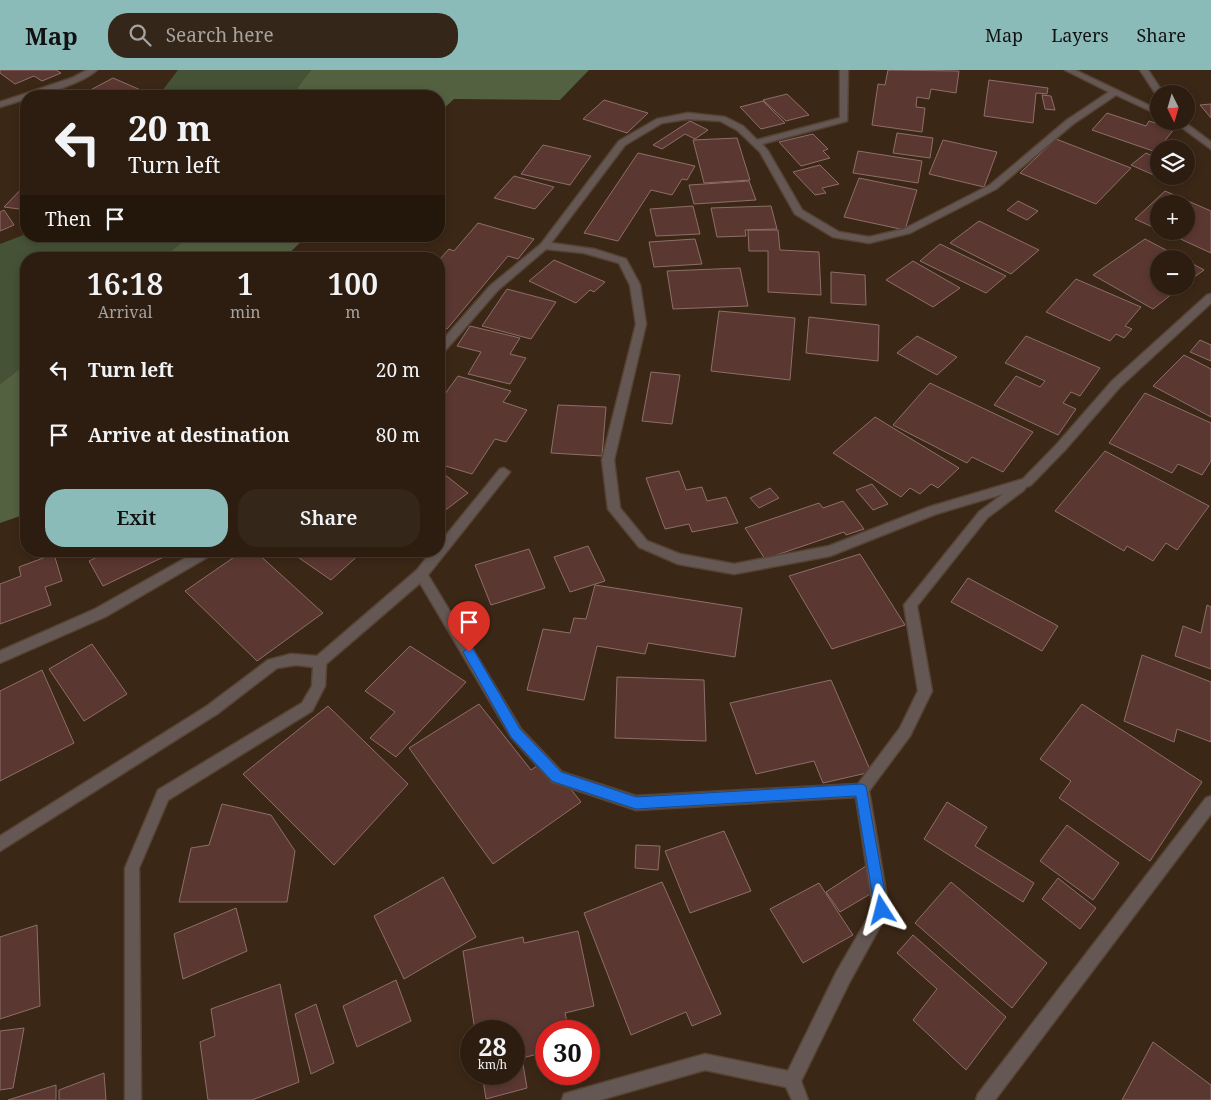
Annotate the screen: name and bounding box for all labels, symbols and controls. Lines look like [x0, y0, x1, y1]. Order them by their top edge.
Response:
search box [108, 13, 458, 58]
text: Map [25, 19, 78, 52]
icon: search [126, 21, 154, 49]
text: Search here [166, 22, 274, 48]
text: Map [985, 23, 1023, 47]
text: Layers [1051, 23, 1109, 47]
text: Share [1137, 23, 1186, 47]
north arrow [1150, 85, 1195, 130]
map controls [1150, 85, 1195, 295]
text: 20 m [128, 104, 211, 151]
icon: left [45, 110, 110, 175]
button: layers [1150, 140, 1195, 185]
text: Turn left [128, 149, 220, 179]
button: + [1150, 195, 1195, 240]
icon: arrive [101, 205, 129, 233]
text: Then [45, 206, 91, 232]
button: − [1150, 250, 1195, 295]
text: 16:18 [87, 263, 163, 304]
text: 1 [237, 263, 254, 304]
text: 100 [327, 263, 378, 304]
text: Arrival [98, 301, 152, 323]
text: min [230, 301, 261, 323]
text: m [345, 301, 360, 323]
icon: left [45, 356, 73, 384]
text: Turn left [88, 357, 174, 383]
text: 20 m [376, 357, 420, 383]
icon: arrive [45, 421, 73, 449]
text: Arrive at destination [88, 422, 290, 448]
text: 80 m [376, 422, 420, 448]
button: Exit [45, 489, 228, 547]
button: Share [238, 489, 420, 547]
pin [448, 601, 490, 652]
icon: arrive [455, 608, 483, 636]
position arrow [855, 883, 907, 935]
speed limit sign: 30 [535, 1020, 600, 1085]
text: 28 [478, 1029, 507, 1063]
text: km/h [478, 1056, 507, 1073]

